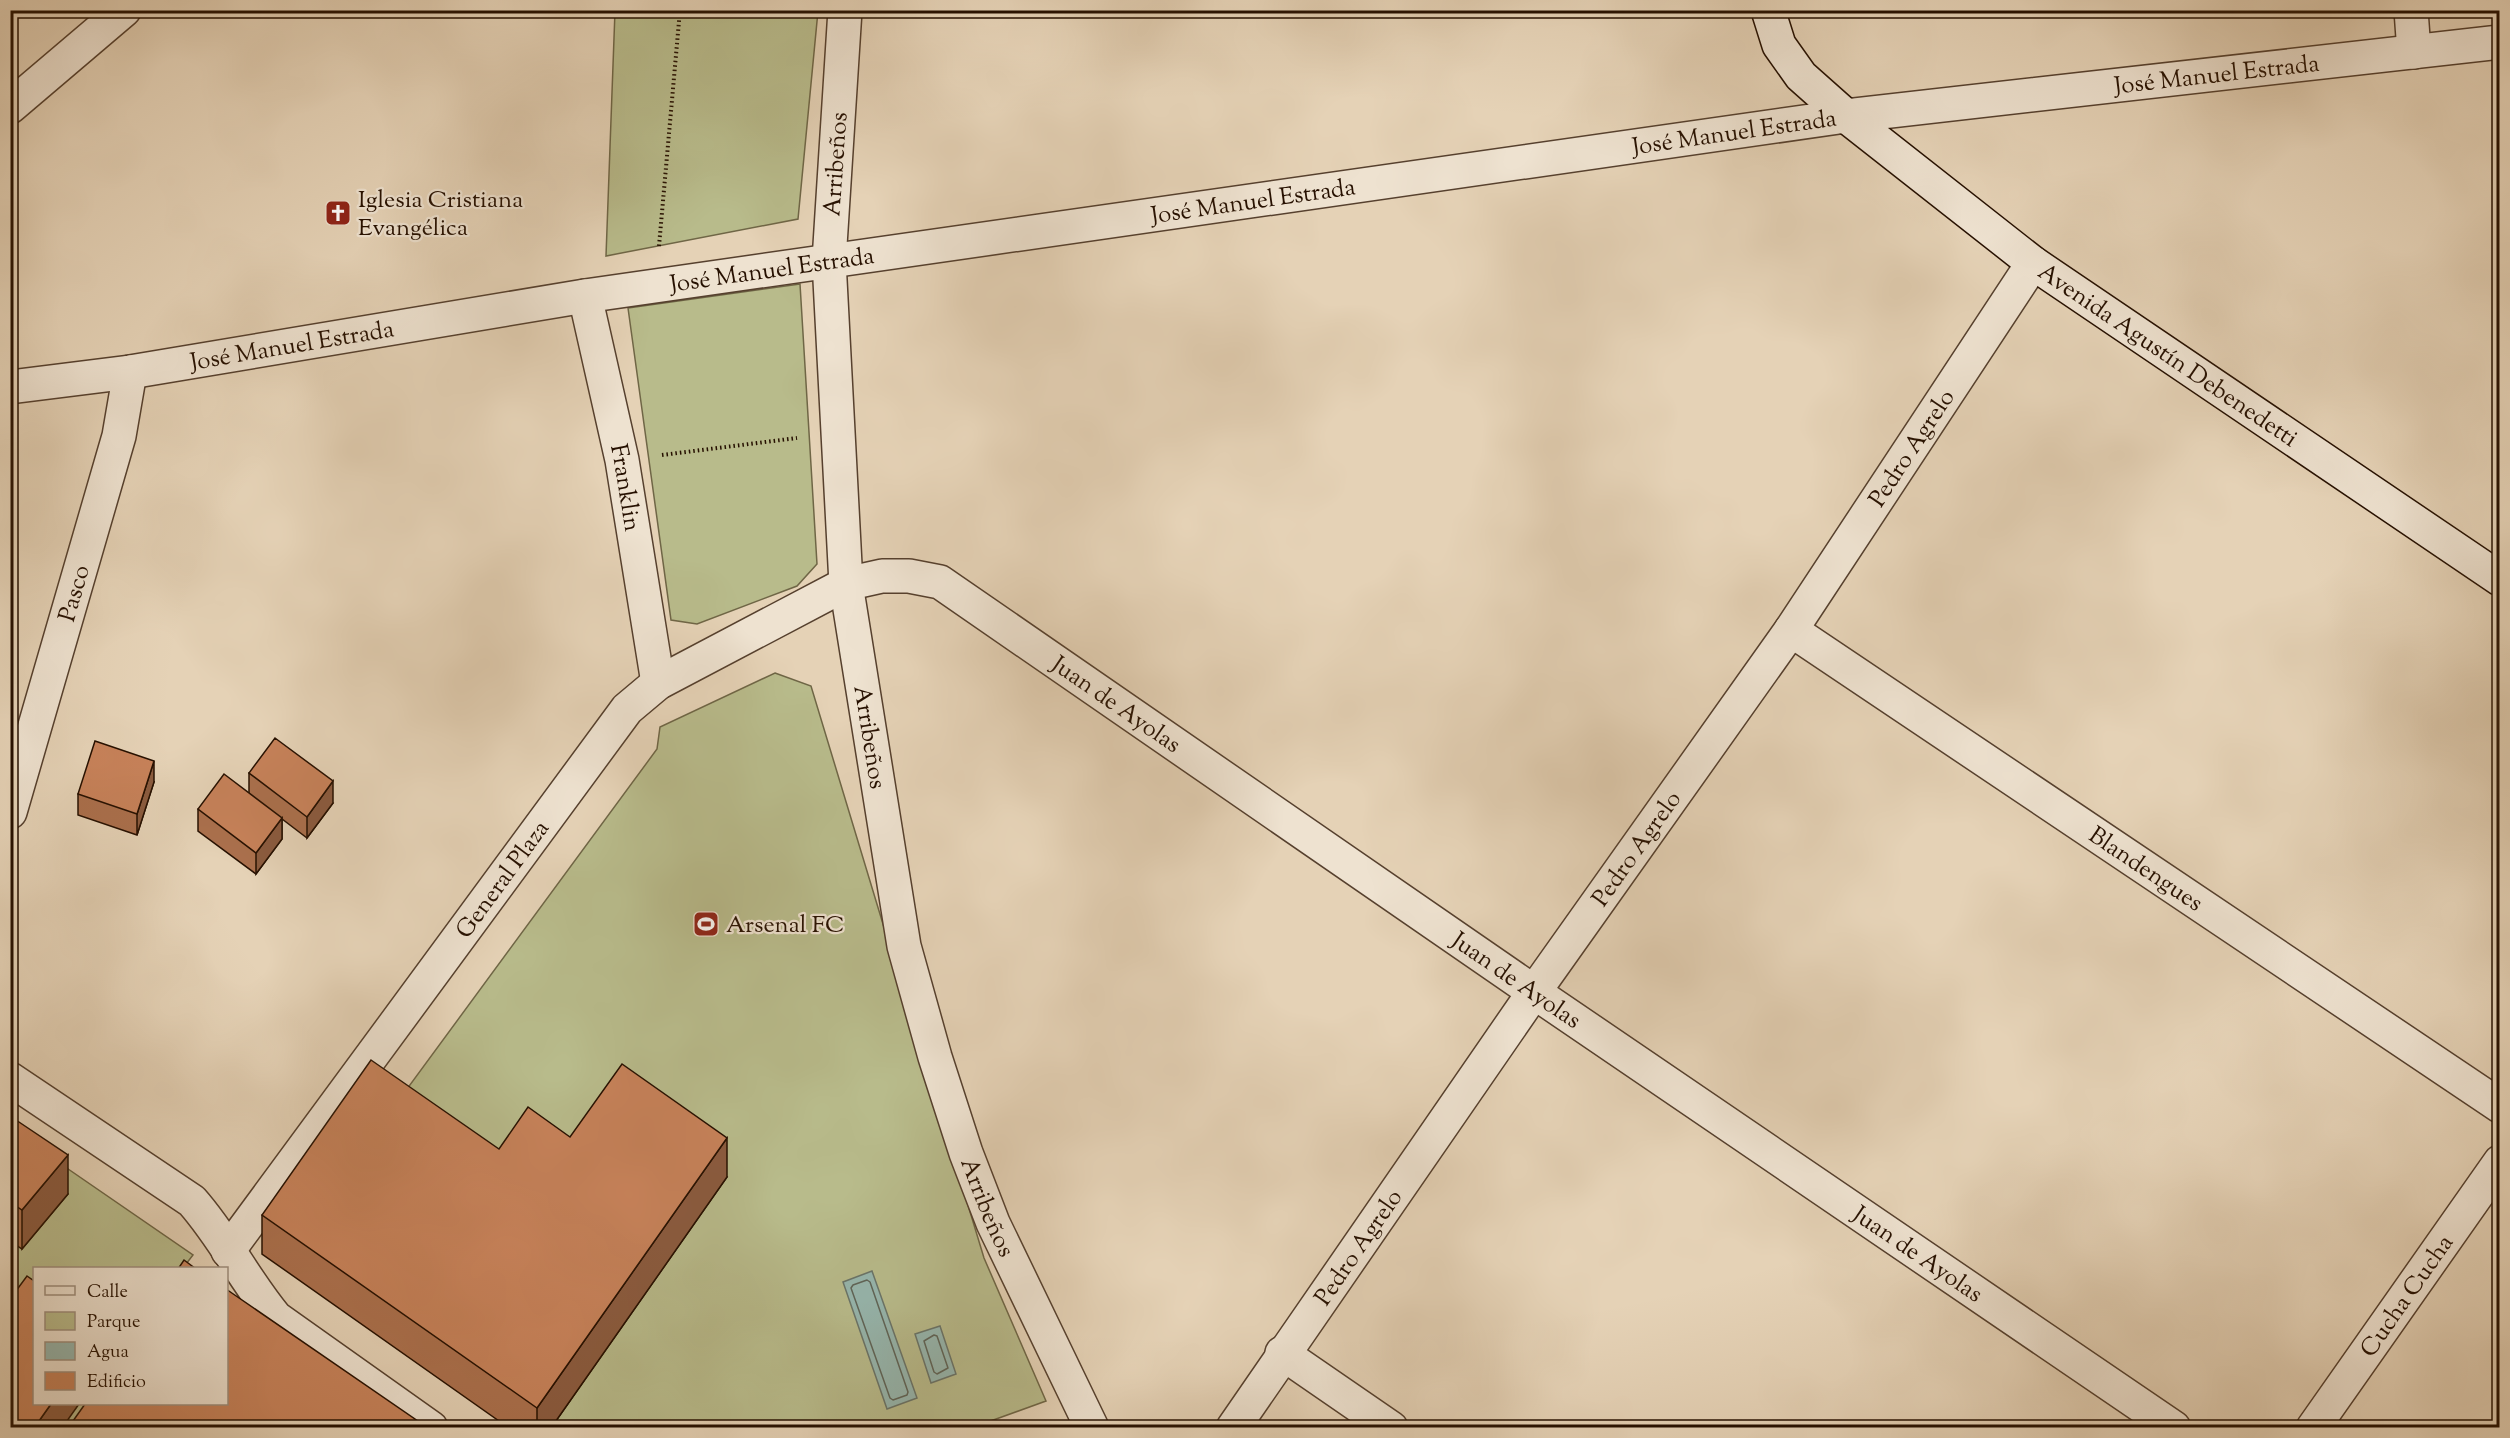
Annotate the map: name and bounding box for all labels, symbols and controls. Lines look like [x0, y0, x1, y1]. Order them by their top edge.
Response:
street label: José Manuel Estrada [2110, 48, 2321, 105]
street label: José Manuel Estrada [1628, 103, 1839, 166]
street label: Arribeños [816, 111, 858, 217]
street label: José Manuel Estrada [1147, 171, 1358, 234]
place label: Iglesia Cristiana Evangélica [358, 184, 523, 246]
church icon: Iglesia Cristiana Evangélica [323, 198, 353, 228]
street label: José Manuel Estrada [666, 240, 877, 303]
street label: Avenida Agustín Debenedetti [2030, 256, 2304, 456]
street label: José Manuel Estrada [186, 313, 397, 381]
street label: Pedro Agrelo [1862, 383, 1964, 514]
street label: Franklin [600, 441, 648, 534]
street label: Pasco [51, 561, 100, 626]
street label: Juan de Ayolas [1042, 648, 1187, 762]
street label: Arribeños [844, 683, 894, 792]
street label: Pedro Agrelo [1585, 785, 1690, 914]
street label: General Plaza [449, 814, 559, 946]
street label: Blandengues [2081, 819, 2209, 921]
sports icon: Arsenal FC [691, 909, 721, 939]
place label: Arsenal FC [726, 909, 844, 943]
street label: Juan de Ayolas [1442, 924, 1587, 1038]
street label: Arribeños [950, 1153, 1022, 1263]
street label: Pedro Agrelo [1307, 1183, 1412, 1313]
street label: Juan de Ayolas [1844, 1198, 1989, 1312]
street label: Cucha Cucha [2353, 1229, 2463, 1365]
legend [33, 1267, 228, 1405]
text: Calle [87, 1280, 128, 1306]
text: Parque [87, 1310, 140, 1336]
text: Agua [87, 1340, 129, 1366]
text: Edificio [87, 1370, 146, 1396]

